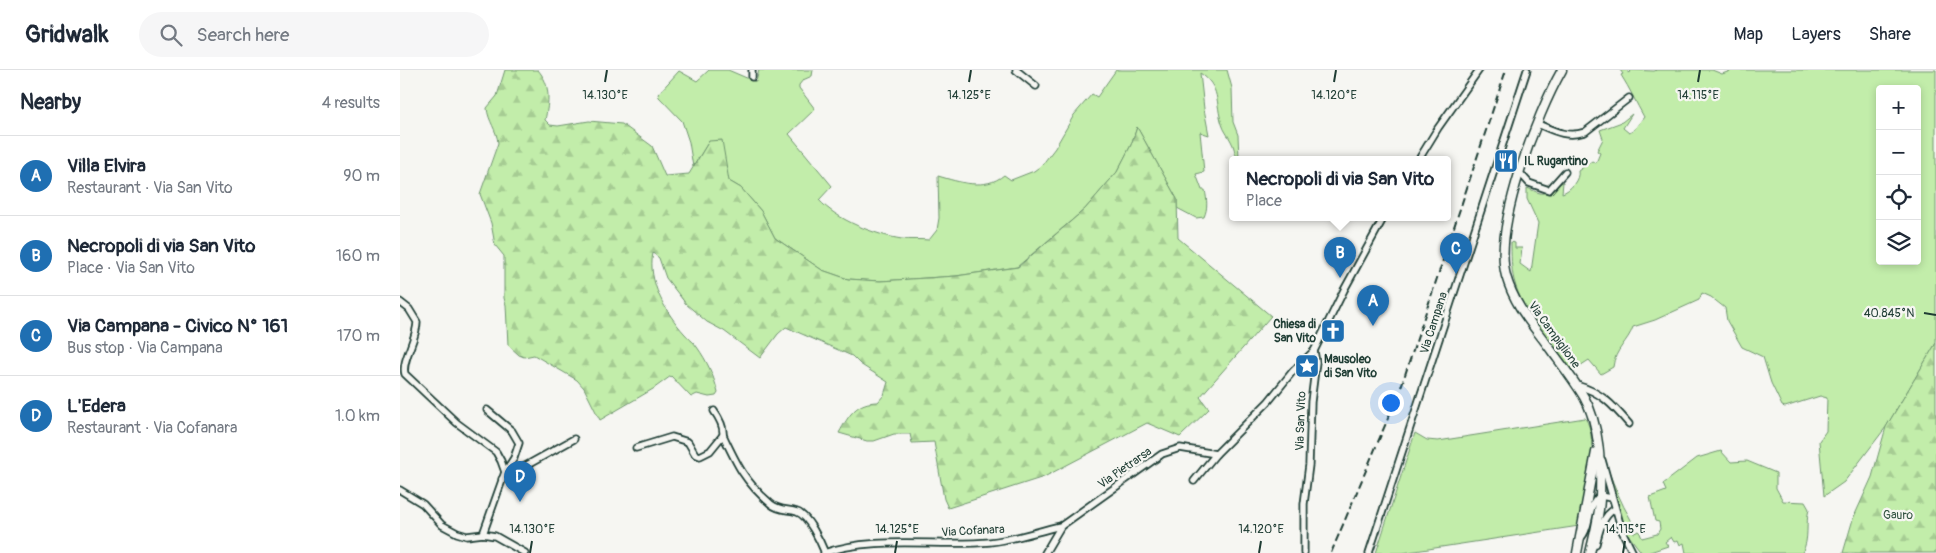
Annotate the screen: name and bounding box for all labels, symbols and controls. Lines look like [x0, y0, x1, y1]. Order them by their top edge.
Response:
search box [139, 12, 489, 57]
text: Gridwalk [25, 20, 109, 49]
icon: search [157, 21, 185, 49]
text: Search here [197, 23, 289, 47]
text: Map [1734, 23, 1763, 46]
text: Layers [1791, 23, 1841, 46]
text: Share [1869, 23, 1911, 46]
map controls [1876, 85, 1921, 265]
button: + [1876, 85, 1921, 130]
text: 14.130°E [582, 88, 628, 103]
text: 14.125°E [947, 88, 991, 103]
text: 14.120°E [1311, 88, 1357, 103]
text: 14.115°E [1677, 88, 1719, 103]
text: Nearby [20, 89, 81, 116]
text: 4 results [322, 93, 380, 113]
button: − [1876, 130, 1921, 175]
restaurant icon: IL Rugantino [1493, 148, 1519, 174]
text: Villa Elvira [67, 154, 146, 178]
place label: IL Rugantino [1524, 154, 1589, 169]
popup [1229, 156, 1451, 221]
text: A [31, 166, 41, 186]
text: 90 m [343, 166, 380, 186]
text: Necropoli di via San Vito [1246, 167, 1434, 191]
button: locate [1876, 175, 1921, 220]
text: Restaurant · Via San Vito [67, 178, 233, 198]
text: Place [1246, 191, 1282, 211]
button: layers [1876, 220, 1921, 265]
pin: C [1440, 233, 1472, 274]
text: Necropoli di via San Vito [67, 234, 255, 258]
pin: B [1324, 237, 1356, 278]
text: B [31, 246, 41, 266]
text: 160 m [336, 246, 380, 266]
text: Place · Via San Vito [67, 258, 195, 278]
pin: A [1357, 285, 1389, 326]
street label: Via Campana [1417, 290, 1451, 356]
street label: Via Campiglione [1525, 299, 1583, 371]
text: 40.845°N [1864, 306, 1914, 321]
text: Via Campana - Civico N° 161 [67, 314, 288, 338]
place label: Chiesa di San Vito [1273, 317, 1317, 346]
church icon: Chiesa di San Vito [1320, 318, 1346, 344]
text: C [31, 326, 41, 346]
text: 170 m [337, 326, 380, 346]
text: Bus stop · Via Campana [67, 338, 223, 358]
place label: Mausoleo di San Vito [1324, 352, 1377, 381]
place icon: Mausoleo di San Vito [1294, 353, 1320, 379]
street label: Via San Vito [1292, 390, 1310, 451]
your location [1378, 390, 1404, 416]
text: L'Edera [67, 394, 126, 418]
text: D [31, 406, 41, 426]
text: 1.0 km [335, 406, 380, 426]
text: Restaurant · Via Cofanara [67, 418, 237, 438]
street label: Via Pietrarsa [1095, 444, 1155, 492]
pin: D [504, 461, 536, 502]
park label: Gauro [1883, 508, 1913, 523]
text: 14.130°E [509, 522, 555, 537]
text: 14.125°E [875, 522, 919, 537]
street label: Via Cofanara [941, 522, 1005, 540]
text: 14.120°E [1238, 522, 1284, 537]
text: 14.115°E [1604, 522, 1646, 537]

